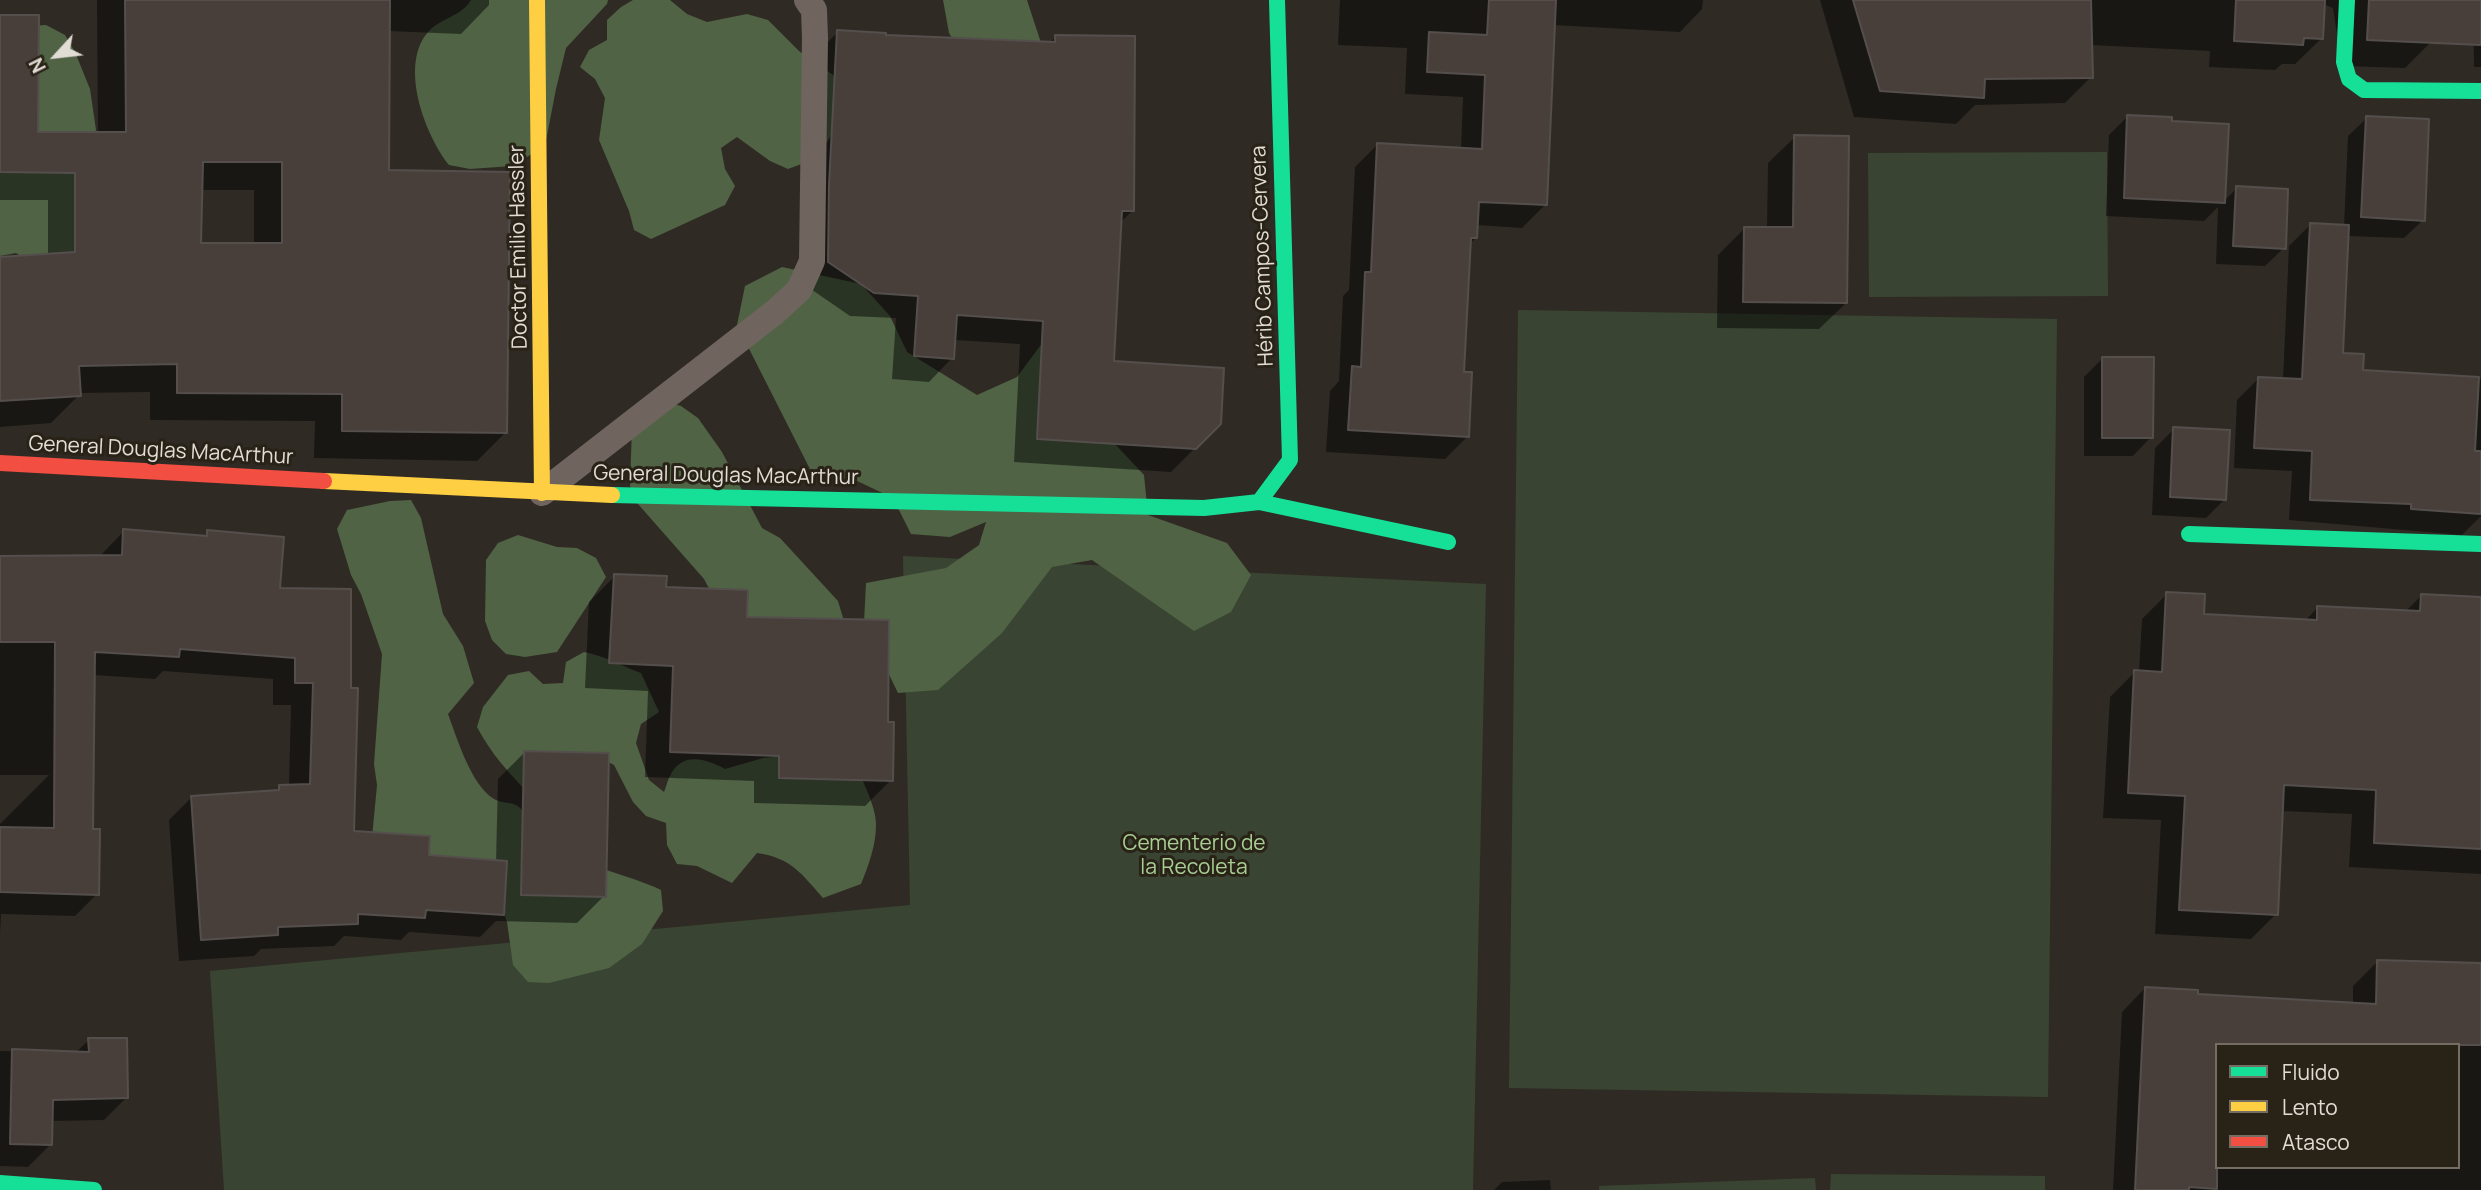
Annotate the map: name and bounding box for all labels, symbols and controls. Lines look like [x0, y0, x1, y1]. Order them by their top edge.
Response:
north arrow [21, 21, 91, 91]
text: N [23, 54, 52, 78]
street label: Doctor Emilio Hassler [505, 145, 533, 349]
street label: Hérib Campos-Cervera [1247, 145, 1279, 367]
street label: General Douglas MacArthur [28, 431, 294, 471]
street label: General Douglas MacArthur [593, 461, 859, 491]
park label: Cementerio de la Recoleta [1122, 831, 1266, 881]
legend [2215, 1043, 2460, 1169]
text: Fluido [2282, 1058, 2340, 1086]
text: Lento [2282, 1093, 2338, 1121]
text: Atasco [2282, 1128, 2350, 1156]

